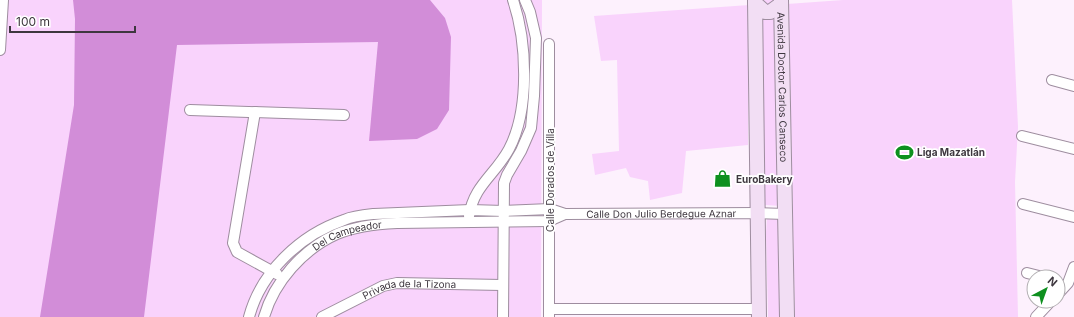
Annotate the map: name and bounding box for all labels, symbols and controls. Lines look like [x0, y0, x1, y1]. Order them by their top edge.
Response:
scale bar [10, 8, 135, 34]
street label: Avenida Doctor Carlos Canseco [775, 12, 790, 162]
text: 100 m [16, 14, 50, 29]
street label: Calle Dorados de Villa [544, 128, 556, 232]
sports icon: Liga Mazatlán [894, 142, 914, 162]
place label: Liga Mazatlán [917, 146, 985, 159]
shop icon: EuroBakery [713, 169, 733, 189]
place label: EuroBakery [736, 173, 792, 186]
street label: Calle Don Julio Berdegue Aznar [586, 207, 737, 220]
street label: Del Campeador [310, 218, 383, 253]
north arrow [1026, 269, 1066, 309]
text: N [1045, 273, 1060, 289]
street label: Privada de la Tizona [360, 277, 456, 302]

